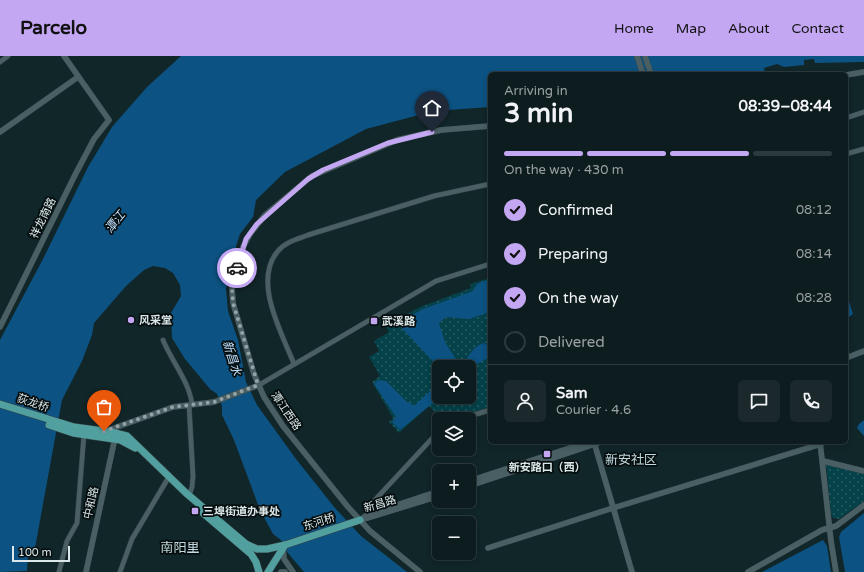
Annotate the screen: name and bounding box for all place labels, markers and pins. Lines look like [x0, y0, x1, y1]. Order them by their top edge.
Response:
pin [415, 91, 449, 132]
place label: 风采堂 [139, 314, 172, 327]
marker: 风采堂 [126, 315, 136, 325]
place label: 武溪路 [382, 315, 416, 328]
marker: 武溪路 [369, 316, 379, 326]
pin [87, 390, 121, 431]
marker: 新安路口（西） [542, 449, 552, 459]
place label: 新安路口（西） [509, 461, 586, 474]
place label: 三埠街道办事处 [203, 505, 280, 518]
marker: 三埠街道办事处 [190, 506, 200, 516]

